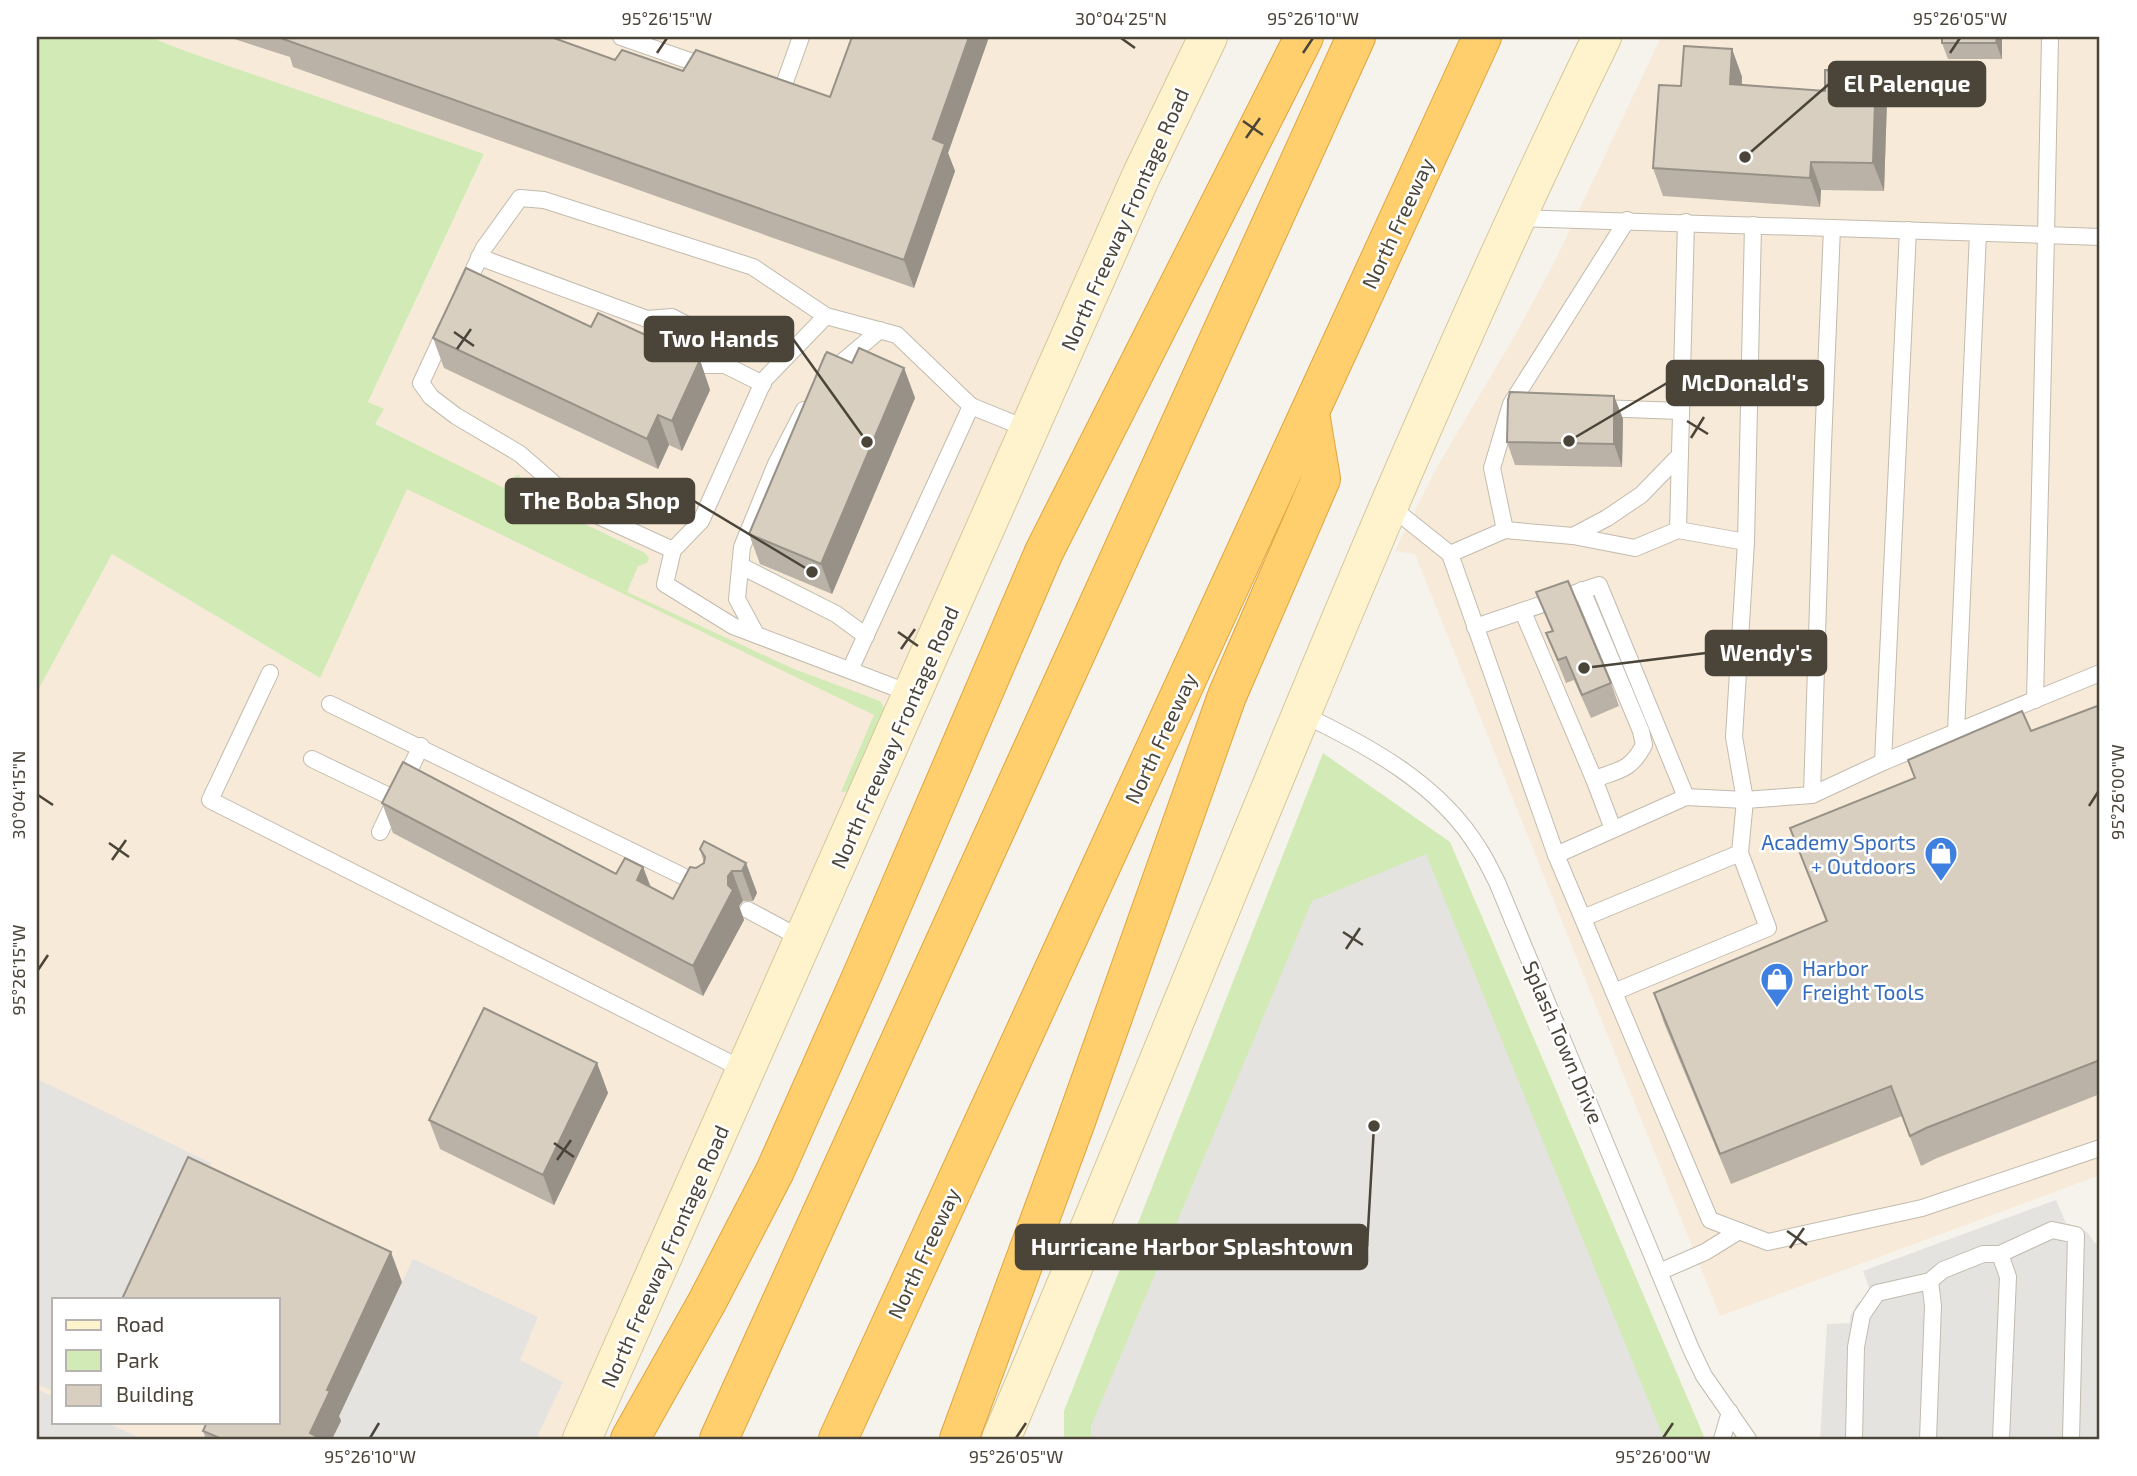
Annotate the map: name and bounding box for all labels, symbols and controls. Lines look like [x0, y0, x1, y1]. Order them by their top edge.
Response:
text: 95°26'15"W [622, 7, 712, 29]
text: 30°04'25"N [1075, 7, 1167, 29]
text: 95°26'10"W [1267, 7, 1359, 29]
text: 95°26'05"W [1913, 7, 2007, 29]
callout: El Palenque [1829, 62, 1985, 106]
text: El Palenque [1843, 69, 1971, 97]
street label: North Freeway Frontage Road [1055, 84, 1193, 354]
street label: North Freeway [1356, 154, 1438, 292]
callout: Two Hands [645, 317, 793, 361]
text: Two Hands [659, 324, 779, 352]
callout: McDonald's [1667, 361, 1823, 405]
text: McDonald's [1681, 368, 1809, 396]
callout: The Boba Shop [506, 479, 694, 523]
text: The Boba Shop [520, 486, 680, 514]
street label: North Freeway Frontage Road [825, 602, 963, 872]
callout: Wendy's [1706, 631, 1826, 675]
text: Wendy's [1720, 638, 1812, 666]
street label: North Freeway [1119, 669, 1201, 807]
text: 95°26'00"W [2106, 744, 2128, 840]
text: 30°04'15"N [7, 751, 29, 839]
place label: Academy Sports + Outdoors [1761, 829, 1916, 878]
shop icon: Academy Sports + Outdoors [1922, 834, 1960, 883]
text: 95°26'15"W [7, 925, 29, 1015]
place label: Harbor Freight Tools [1802, 955, 1924, 1004]
street label: Splash Town Drive [1518, 957, 1610, 1127]
shop icon: Harbor Freight Tools [1758, 960, 1796, 1009]
street label: North Freeway Frontage Road [595, 1121, 733, 1391]
street label: North Freeway [882, 1184, 964, 1322]
callout: Hurricane Harbor Splashtown [1016, 1225, 1367, 1269]
text: Hurricane Harbor Splashtown [1031, 1232, 1353, 1260]
legend [52, 1298, 280, 1424]
text: Road [116, 1311, 164, 1336]
text: Park [116, 1347, 159, 1372]
text: Building [116, 1381, 194, 1406]
text: 95°26'10"W [324, 1445, 416, 1467]
text: 95°26'05"W [969, 1445, 1063, 1467]
text: 95°26'00"W [1615, 1445, 1711, 1467]

